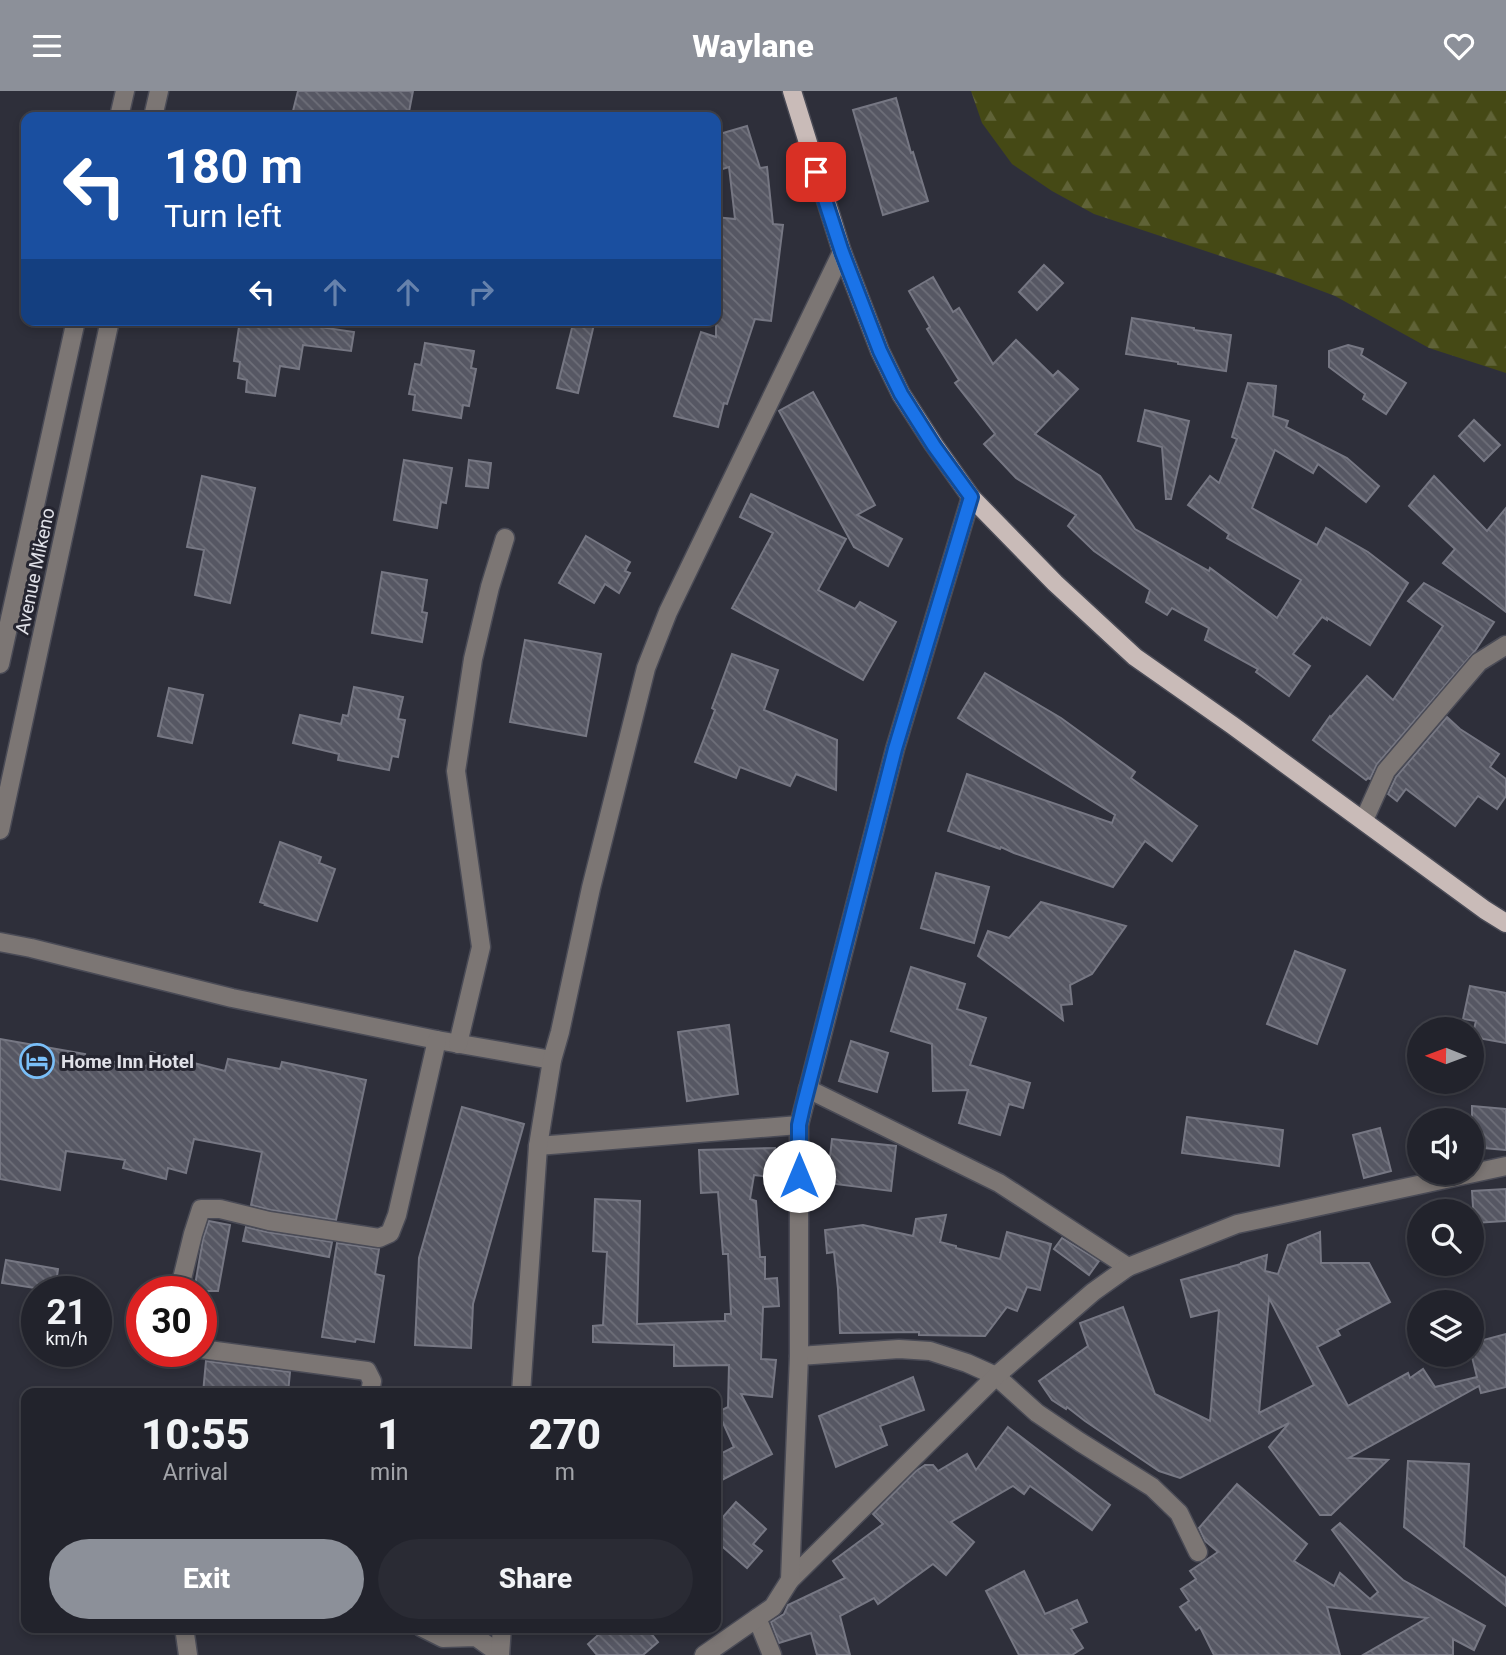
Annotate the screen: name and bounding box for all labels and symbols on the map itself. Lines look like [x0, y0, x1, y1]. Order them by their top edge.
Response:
pin [786, 142, 846, 202]
street label: Avenue Mikeno [10, 506, 60, 636]
north arrow [1407, 1017, 1484, 1094]
hotel icon: Home Inn Hotel [18, 1042, 56, 1080]
place label: Home Inn Hotel [61, 1050, 194, 1073]
position arrow [762, 1139, 836, 1213]
speed limit sign: 30 [126, 1276, 217, 1367]

